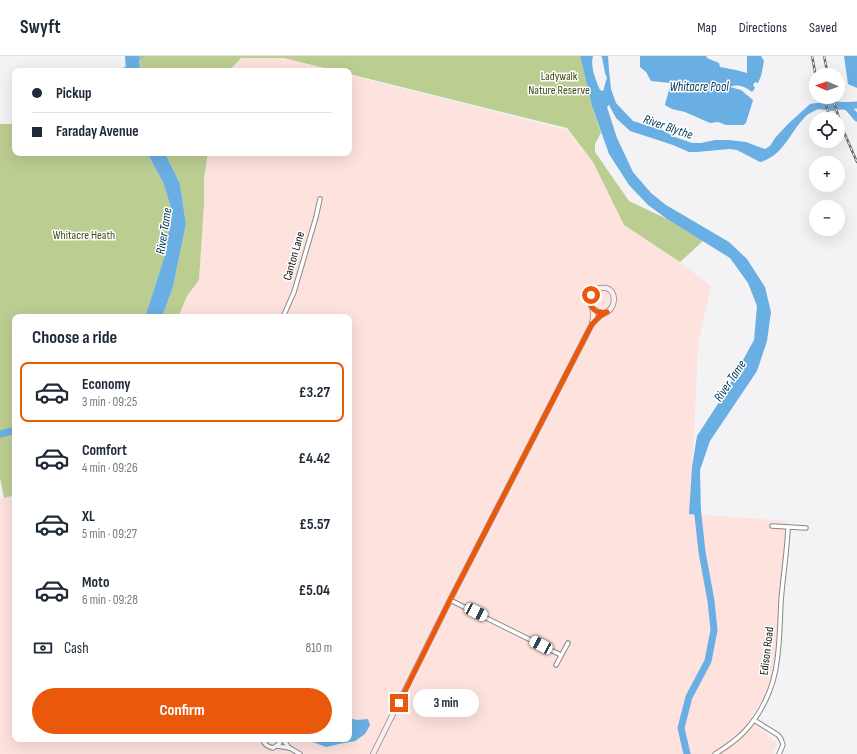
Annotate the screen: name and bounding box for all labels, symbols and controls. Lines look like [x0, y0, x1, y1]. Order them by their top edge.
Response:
text: Swyft [20, 16, 61, 39]
text: Map [697, 19, 717, 36]
text: Directions [739, 19, 787, 36]
text: Saved [809, 19, 837, 36]
north arrow [809, 68, 845, 104]
map controls [809, 68, 845, 236]
park label: Ladywalk Nature Reserve [528, 69, 590, 98]
water label: Whitacre Pool [669, 79, 729, 95]
text: Pickup [56, 84, 92, 103]
water label: River Blythe [641, 111, 695, 143]
button: locate [809, 112, 845, 148]
text: Faraday Avenue [56, 122, 139, 141]
button: + [809, 156, 845, 192]
button: − [809, 200, 845, 236]
water label: River Tame [152, 207, 176, 255]
park label: Whitacre Heath [53, 228, 115, 243]
street label: Canton Lane [280, 230, 308, 282]
route start [582, 286, 600, 304]
text: Choose a ride [32, 327, 117, 348]
water label: River Tame [710, 357, 750, 405]
icon: car [34, 374, 70, 410]
text: Economy [82, 375, 131, 394]
text: £3.27 [299, 383, 330, 402]
text: 3 min · 09:25 [82, 394, 137, 410]
icon: car [34, 440, 70, 476]
text: Comfort [82, 441, 127, 460]
text: £4.42 [298, 449, 330, 468]
text: 4 min · 09:26 [82, 460, 138, 476]
icon: car [34, 506, 70, 542]
text: XL [82, 507, 95, 526]
text: £5.57 [299, 515, 330, 534]
text: 5 min · 09:27 [82, 526, 137, 542]
icon: car [34, 572, 70, 608]
text: Moto [82, 573, 109, 592]
text: £5.04 [299, 581, 330, 600]
text: 6 min · 09:28 [82, 592, 138, 608]
car [463, 601, 489, 623]
street label: Edison Road [757, 626, 777, 676]
car [528, 634, 554, 656]
icon: cash [32, 637, 54, 659]
text: Cash [64, 639, 89, 658]
text: 810 m [306, 640, 332, 656]
button: Confirm [32, 688, 332, 734]
callout: 3 min [413, 689, 479, 717]
route end [390, 694, 408, 712]
text: 3 min [434, 695, 458, 711]

